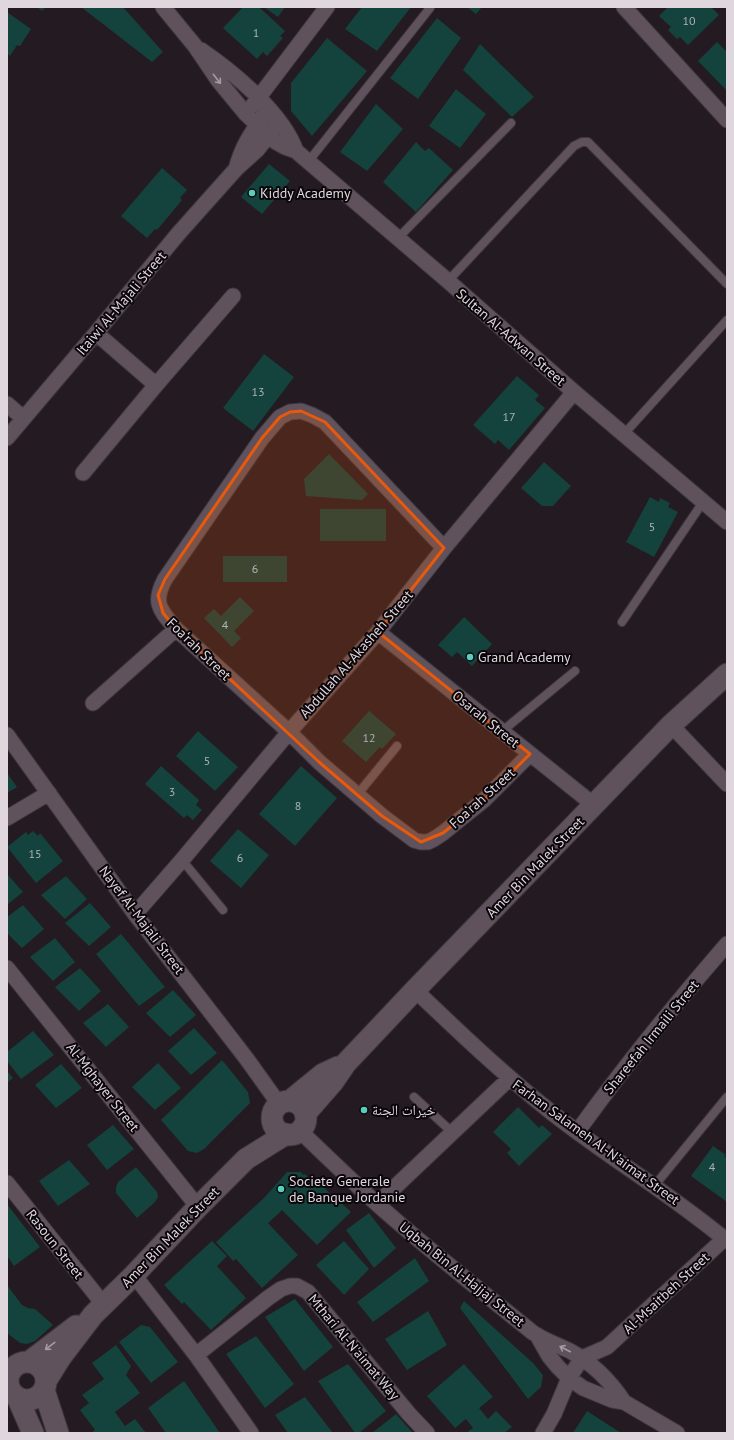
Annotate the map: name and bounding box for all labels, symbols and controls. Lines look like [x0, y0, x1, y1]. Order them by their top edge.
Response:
house number: 10 [682, 13, 696, 28]
house number: 1 [253, 25, 259, 40]
one-way arrow [213, 73, 221, 84]
place label: Kiddy Academy [260, 184, 351, 202]
marker: Kiddy Academy [247, 188, 257, 198]
street label: Itaiwi Al-Majali Street [72, 247, 170, 359]
street label: Sultan Al-Adwan Street [453, 285, 570, 390]
house number: 13 [251, 384, 265, 399]
house number: 17 [502, 409, 516, 424]
house number: 5 [649, 519, 655, 534]
house number: 6 [252, 561, 258, 576]
street label: Abdullah Al-Akasheh Street [295, 586, 417, 722]
street label: Foa‘rah Street [163, 614, 235, 684]
house number: 4 [222, 617, 229, 632]
place label: Grand Academy [478, 648, 571, 666]
marker: Grand Academy [465, 652, 475, 662]
street label: Osarah Street [449, 686, 523, 752]
house number: 12 [362, 730, 376, 745]
house number: 5 [204, 753, 210, 768]
street label: Foa‘rah Street [445, 764, 519, 832]
house number: 3 [169, 784, 175, 799]
house number: 8 [295, 798, 301, 813]
street label: Amer Bin Malek Street [482, 813, 588, 921]
house number: 15 [28, 846, 42, 861]
house number: 6 [237, 850, 243, 865]
street label: Nayef Al-Majali Street [95, 862, 189, 978]
street label: Shareefah Irmaili Street [599, 976, 703, 1098]
street label: Al-Mghayer Street [63, 1039, 144, 1135]
street label: Farhan Salameh Al-N'aimat Street [509, 1075, 683, 1209]
place label: خيرات الجنة [372, 1101, 436, 1119]
marker: خيرات الجنة [359, 1105, 369, 1115]
house number: 4 [709, 1159, 716, 1174]
place label: Societe Generale de Banque Jordanie [289, 1172, 405, 1206]
street label: Amer Bin Malek Street [117, 1183, 223, 1291]
marker: Societe Generale de Banque Jordanie [276, 1184, 286, 1194]
street label: Rasoun Street [22, 1206, 88, 1283]
street label: Uqbah Bin Al-Hajjaj Street [395, 1218, 529, 1330]
street label: Al-Msaitbeh Street [619, 1248, 713, 1338]
street label: Mthari Al-N'aimat Way [304, 1290, 404, 1404]
one-way arrow [44, 1341, 55, 1350]
one-way arrow [559, 1345, 571, 1352]

